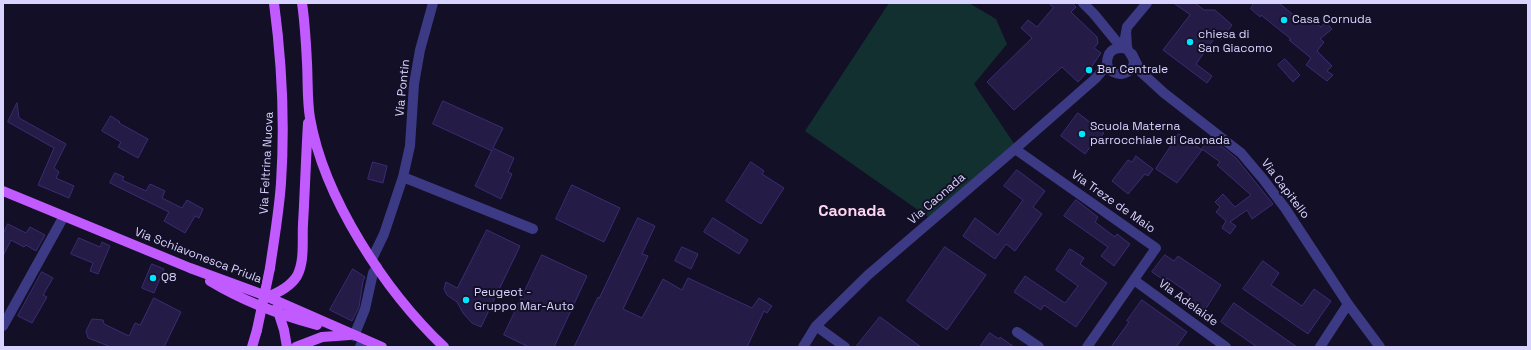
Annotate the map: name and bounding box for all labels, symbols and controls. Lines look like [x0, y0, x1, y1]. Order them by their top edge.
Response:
place label: Casa Cornuda [1292, 13, 1372, 27]
marker: Casa Cornuda [1279, 15, 1289, 25]
place label: chiesa di San Giacomo [1198, 28, 1273, 56]
marker: chiesa di San Giacomo [1185, 37, 1195, 47]
street label: Via Pontin [393, 59, 413, 117]
place label: Bar Centrale [1097, 63, 1168, 77]
marker: Bar Centrale [1084, 65, 1094, 75]
street label: Via Feltrina Nuova [257, 111, 277, 215]
place label: Scuola Materna parrocchiale di Caonada [1090, 120, 1230, 148]
marker: Scuola Materna parrocchiale di Caonada [1077, 129, 1087, 139]
street label: Via Capitello [1258, 156, 1312, 222]
street label: Via Treze de Maio [1068, 168, 1158, 236]
street label: Via Caonada [906, 170, 968, 228]
district label: Caonada [818, 202, 886, 222]
street label: Via Schiavonesca Priula [132, 225, 264, 287]
place label: Q8 [161, 271, 177, 285]
marker: Q8 [148, 273, 158, 283]
street label: Via Adelaide [1155, 276, 1221, 330]
place label: Peugeot - Gruppo Mar-Auto [474, 286, 574, 314]
marker: Peugeot - Gruppo Mar-Auto [461, 295, 471, 305]

